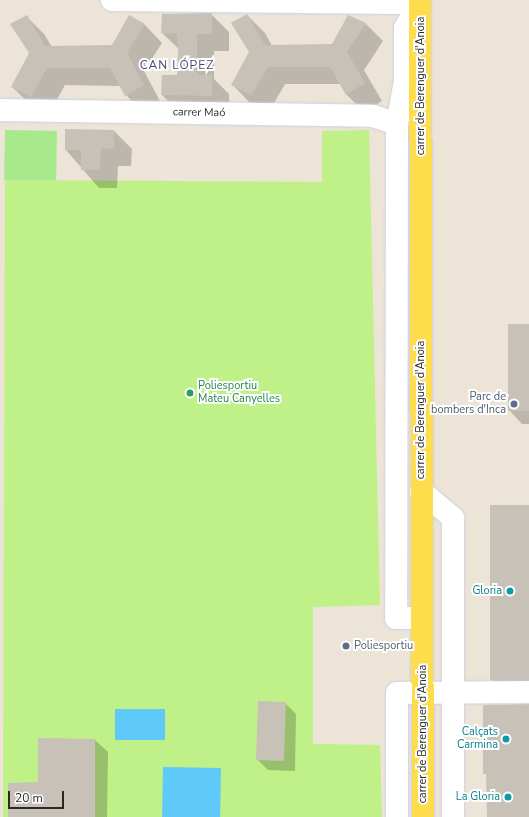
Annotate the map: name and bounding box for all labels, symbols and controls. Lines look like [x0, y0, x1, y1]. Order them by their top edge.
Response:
street label: carrer de Berenguer d'Anoia [414, 17, 428, 155]
district label: CAN LÓPEZ [140, 59, 214, 73]
street label: carrer Maó [173, 106, 225, 120]
street label: carrer de Berenguer d'Anoia [414, 341, 428, 479]
place label: Poliesportiu Mateu Canyelles [198, 380, 280, 406]
marker: Poliesportiu Mateu Canyelles [185, 388, 195, 398]
place label: Parc de bombers d'Inca [431, 391, 506, 417]
marker: Parc de bombers d'Inca [509, 399, 519, 409]
place label: Gloria [472, 584, 502, 598]
marker: Gloria [505, 586, 515, 596]
place label: Poliesportiu [354, 639, 413, 653]
marker: Poliesportiu [341, 641, 351, 651]
street label: carrer de Berenguer d'Anoia [416, 665, 430, 803]
place label: Calçats Carmina [457, 726, 498, 752]
marker: Calçats Carmina [501, 734, 511, 744]
scale bar [10, 783, 66, 809]
text: 20 m [15, 790, 43, 806]
place label: La Gloria [456, 790, 500, 804]
marker: La Gloria [503, 792, 513, 802]

